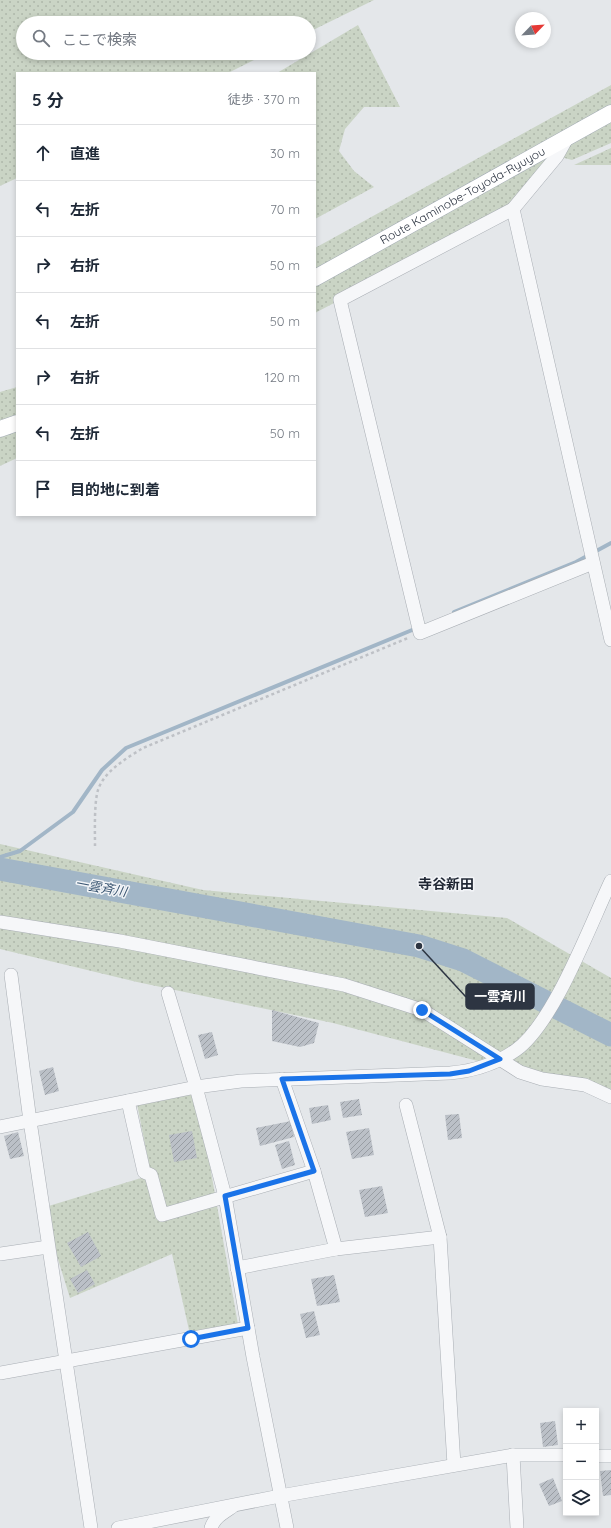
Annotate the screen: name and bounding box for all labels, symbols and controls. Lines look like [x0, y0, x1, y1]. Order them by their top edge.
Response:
north arrow [515, 12, 551, 48]
search box [16, 16, 316, 60]
icon: search [30, 27, 52, 49]
text: ここで検索 [62, 30, 137, 49]
text: 5 分 [32, 89, 64, 110]
text: 徒歩 · 370 m [228, 91, 300, 107]
icon: ahead [32, 142, 54, 164]
street label: Route Kaminobe-Toyoda-Ryuyou [377, 143, 548, 247]
text: 直進 [70, 144, 100, 163]
text: 30 m [270, 145, 300, 161]
icon: left [32, 198, 54, 220]
text: 左折 [70, 200, 100, 219]
text: 70 m [270, 201, 300, 217]
icon: right [32, 254, 54, 276]
text: 右折 [70, 256, 100, 275]
text: 50 m [270, 257, 300, 273]
icon: left [32, 310, 54, 332]
text: 左折 [70, 312, 100, 331]
text: 50 m [270, 313, 300, 329]
icon: right [32, 366, 54, 388]
text: 右折 [70, 368, 100, 387]
text: 120 m [265, 369, 300, 385]
icon: left [32, 422, 54, 444]
text: 左折 [70, 424, 100, 443]
text: 50 m [270, 425, 300, 441]
icon: arrive [32, 478, 54, 500]
text: 目的地に到着 [70, 480, 160, 499]
water label: 一雲斉川 [74, 875, 130, 900]
district label: 寺谷新田 [418, 875, 474, 893]
callout: 一雲斉川 [466, 984, 534, 1009]
text: 一雲斉川 [474, 988, 526, 1004]
route end [413, 1001, 431, 1019]
route start [182, 1330, 200, 1348]
map controls [563, 1408, 599, 1516]
button: + [563, 1408, 599, 1444]
button: − [563, 1444, 599, 1480]
button: layers [563, 1480, 599, 1516]

